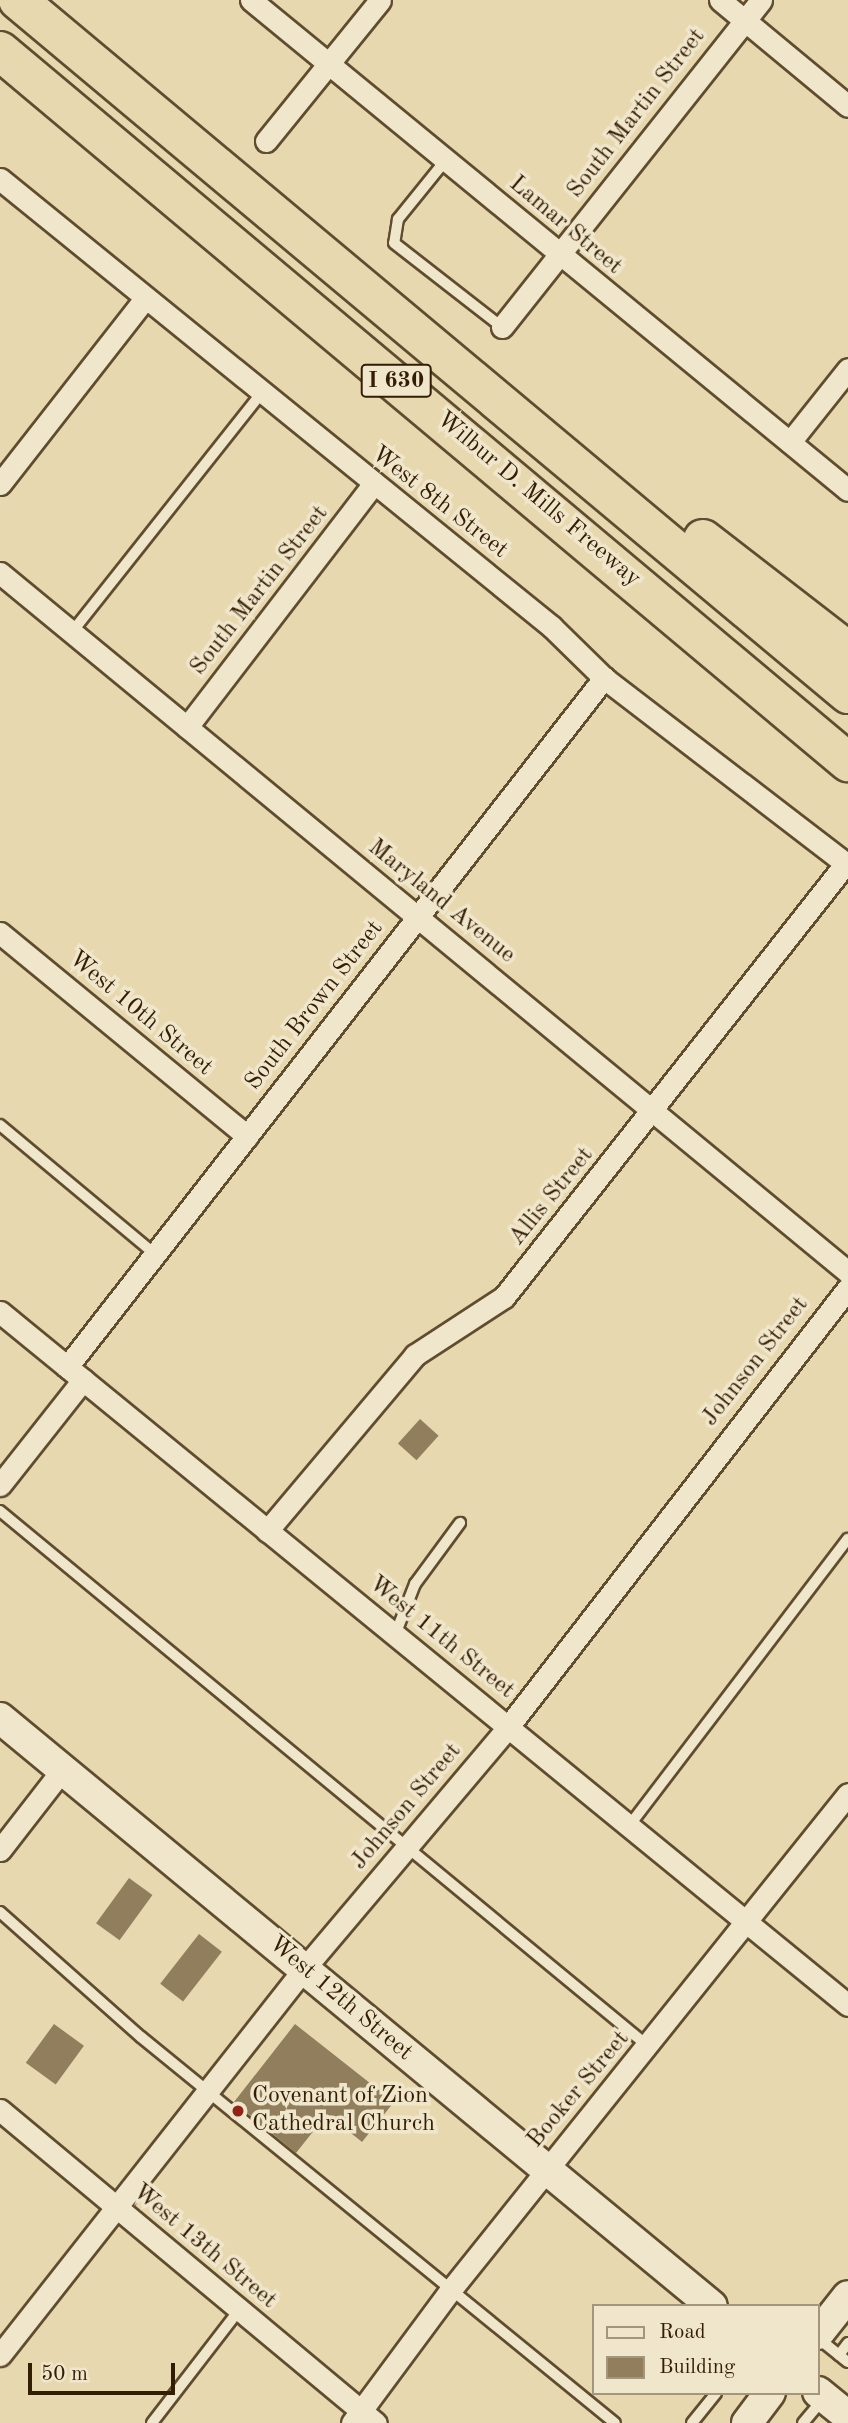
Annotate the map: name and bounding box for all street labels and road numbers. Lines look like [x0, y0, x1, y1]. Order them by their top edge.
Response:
street label: South Martin Street [562, 23, 712, 205]
street label: Lamar Street [503, 170, 627, 282]
road number: I 630 [359, 362, 433, 400]
street label: Wilbur D. Mills Freeway [430, 406, 646, 594]
street label: West 8th Street [365, 441, 513, 565]
street label: South Martin Street [185, 500, 335, 682]
street label: Maryland Avenue [361, 834, 521, 970]
street label: South Brown Street [240, 915, 390, 1097]
street label: West 10th Street [62, 945, 218, 1083]
street label: Allis Street [504, 1142, 600, 1252]
street label: Johnson Street [696, 1291, 816, 1433]
street label: West 11th Street [362, 1570, 520, 1706]
street label: Johnson Street [346, 1738, 468, 1876]
street label: West 12th Street [262, 1930, 418, 2068]
street label: Booker Street [522, 2026, 636, 2154]
street label: West 13th Street [126, 2178, 282, 2316]

